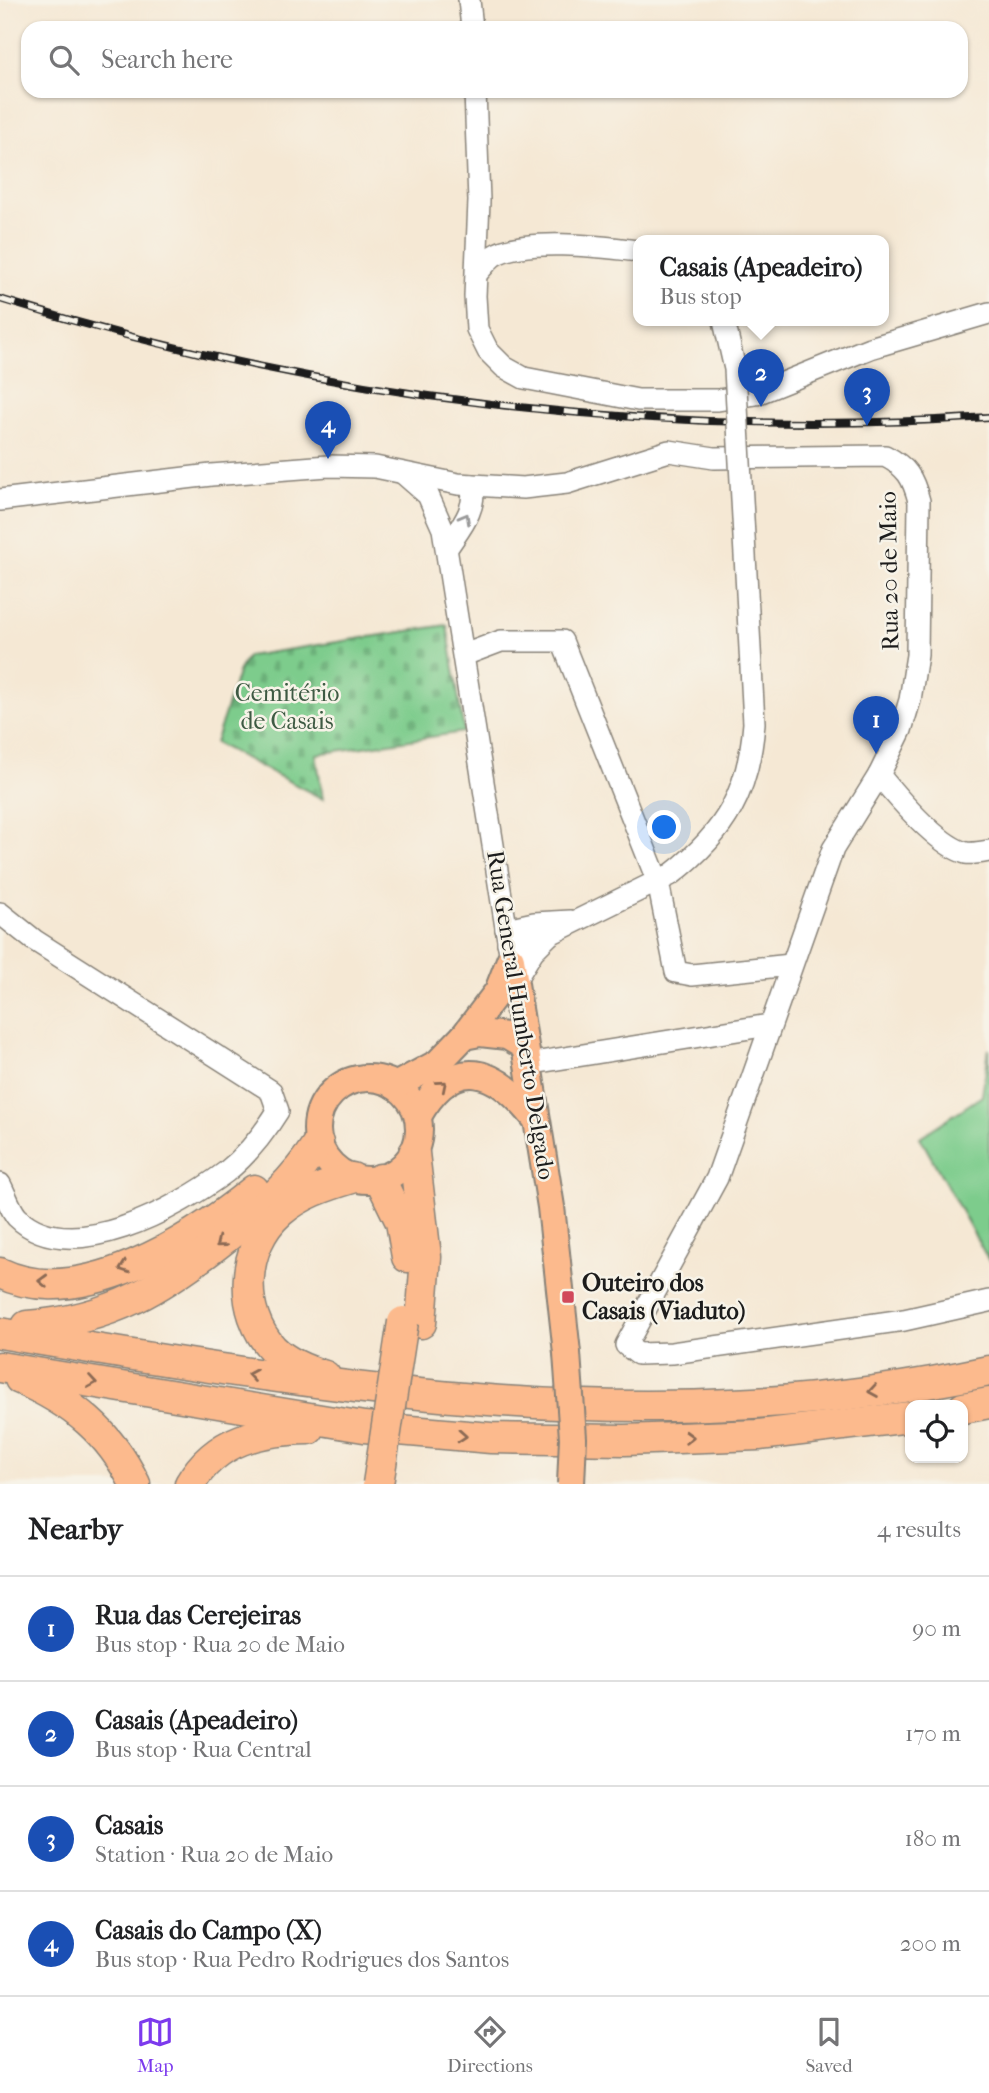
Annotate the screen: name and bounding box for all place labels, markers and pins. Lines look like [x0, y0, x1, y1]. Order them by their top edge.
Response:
pin: 2 [738, 349, 784, 407]
pin: 3 [844, 368, 890, 426]
pin: 4 [305, 401, 351, 459]
pin: 1 [853, 696, 899, 754]
place label: Outeiro dos Casais (Viaduto) [582, 1269, 745, 1325]
marker: Outeiro dos Casais (Viaduto) [560, 1289, 576, 1305]

